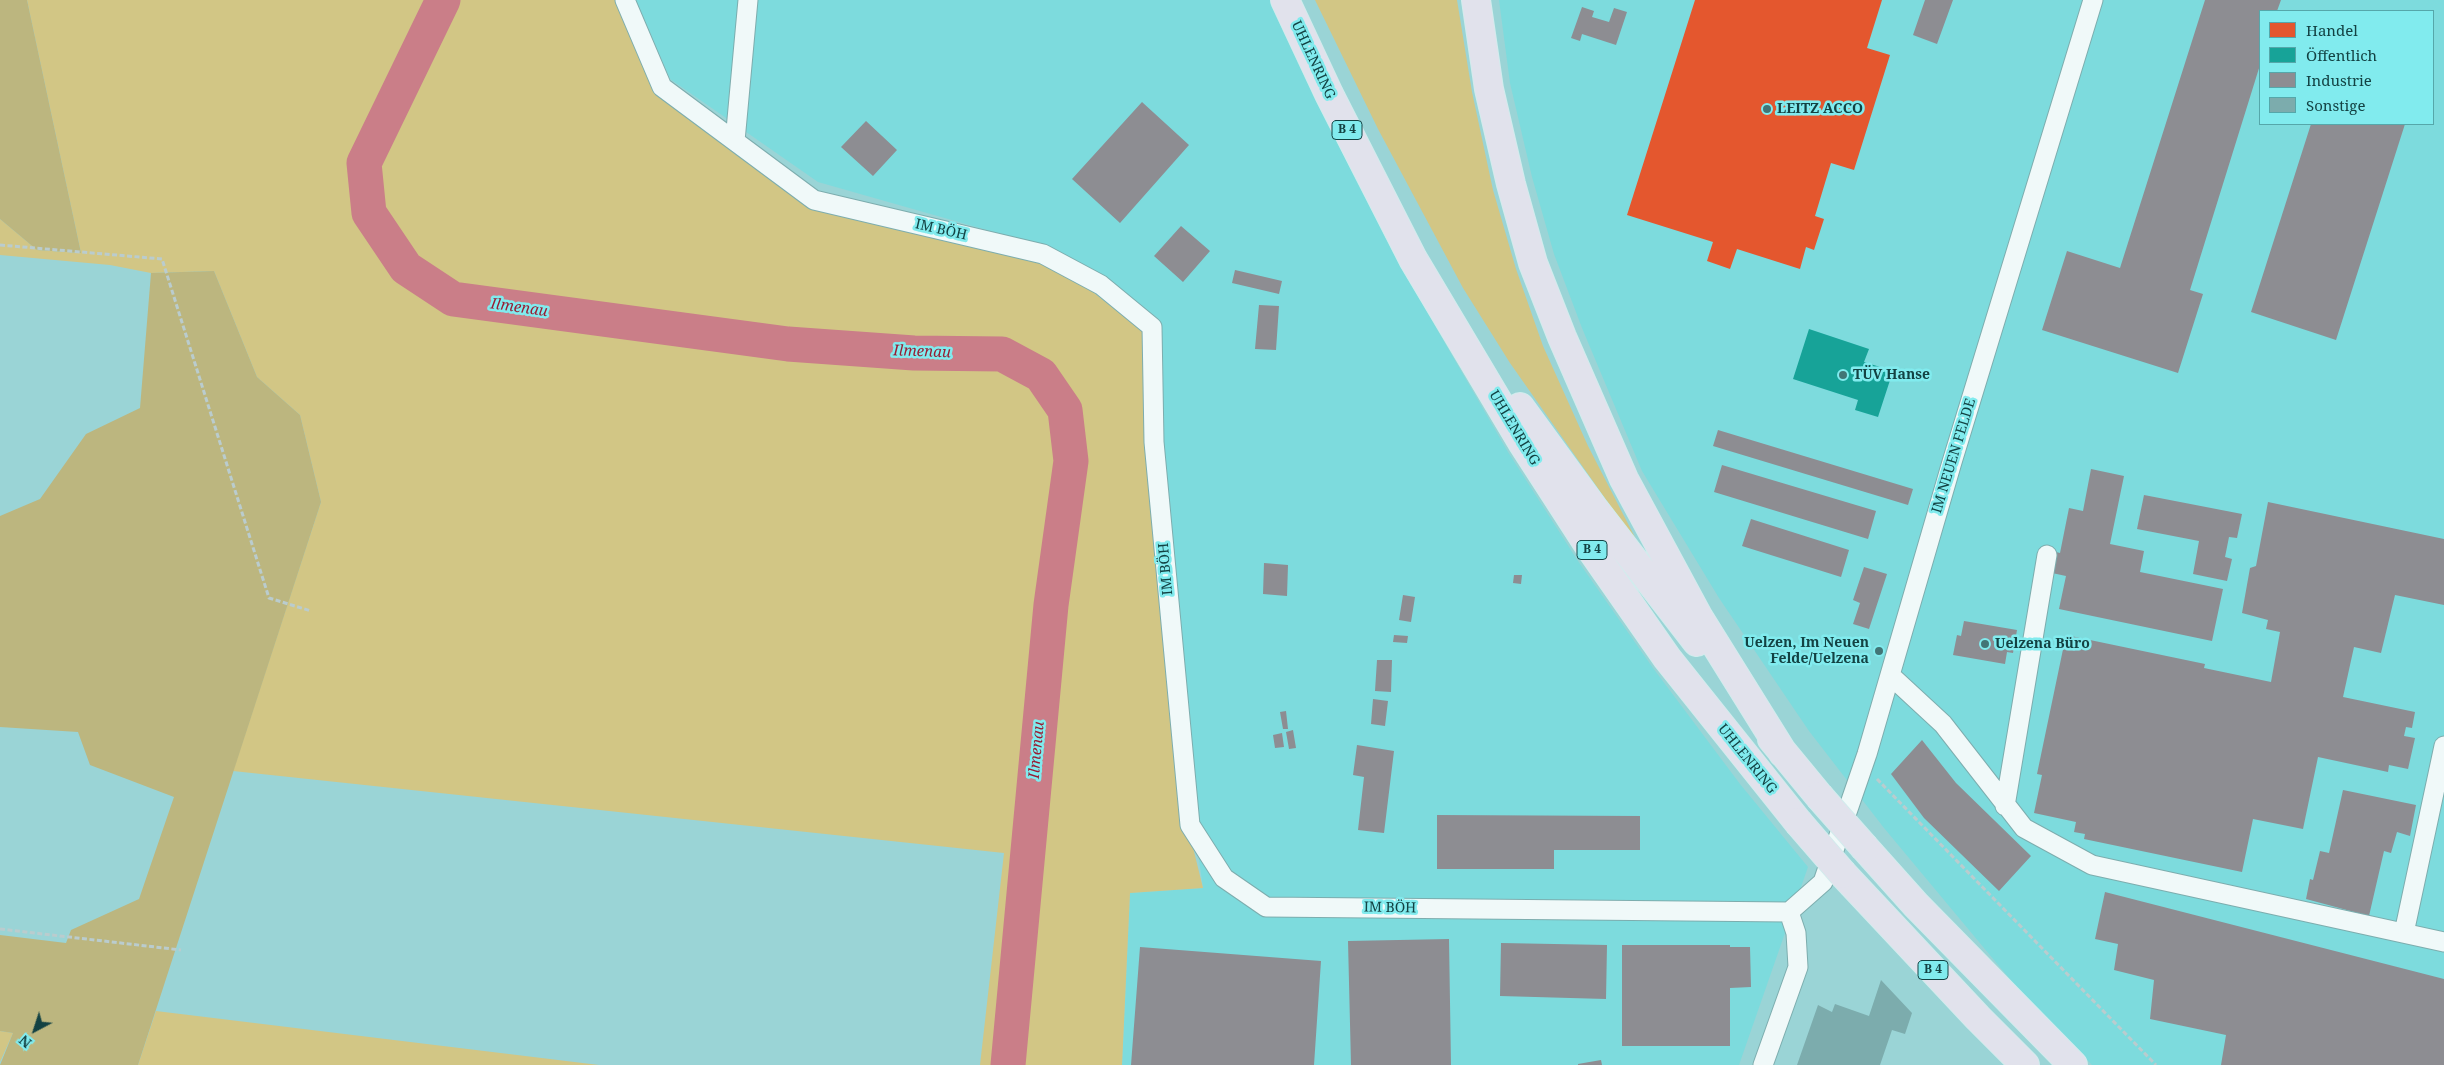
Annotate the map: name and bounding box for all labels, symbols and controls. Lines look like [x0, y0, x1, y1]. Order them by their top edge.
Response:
legend [2259, 10, 2434, 125]
street label: UHLENRING [1288, 18, 1338, 102]
text: Handel [2306, 20, 2358, 40]
text: Öffentlich [2306, 45, 2377, 65]
text: Industrie [2306, 70, 2372, 90]
text: Sonstige [2306, 95, 2365, 115]
place label: LEITZ ACCO [1777, 101, 1863, 117]
marker: LEITZ ACCO [1761, 103, 1773, 115]
road number: B 4 [1332, 120, 1362, 140]
street label: IM BÖH [914, 216, 968, 244]
water label: Ilmenau [489, 295, 549, 321]
water label: Ilmenau [893, 342, 951, 362]
place label: TÜV Hanse [1853, 367, 1930, 383]
marker: TÜV Hanse [1837, 369, 1849, 381]
street label: UHLENRING [1485, 388, 1543, 468]
street label: IM NEUEN FELDE [1929, 397, 1979, 515]
road number: B 4 [1577, 540, 1607, 560]
street label: IM BÖH [1155, 542, 1177, 596]
place label: Uelzen, Im Neuen Felde/Uelzena [1744, 635, 1869, 668]
place label: Uelzena Büro [1995, 636, 2090, 652]
marker: Uelzena Büro [1979, 638, 1991, 650]
marker: Uelzen, Im Neuen Felde/Uelzena [1873, 645, 1885, 657]
water label: Ilmenau [1026, 721, 1048, 779]
street label: UHLENRING [1714, 721, 1780, 797]
street label: IM BÖH [1364, 899, 1416, 917]
road number: B 4 [1918, 960, 1948, 980]
north arrow [10, 1005, 60, 1055]
text: N [15, 1031, 35, 1053]

